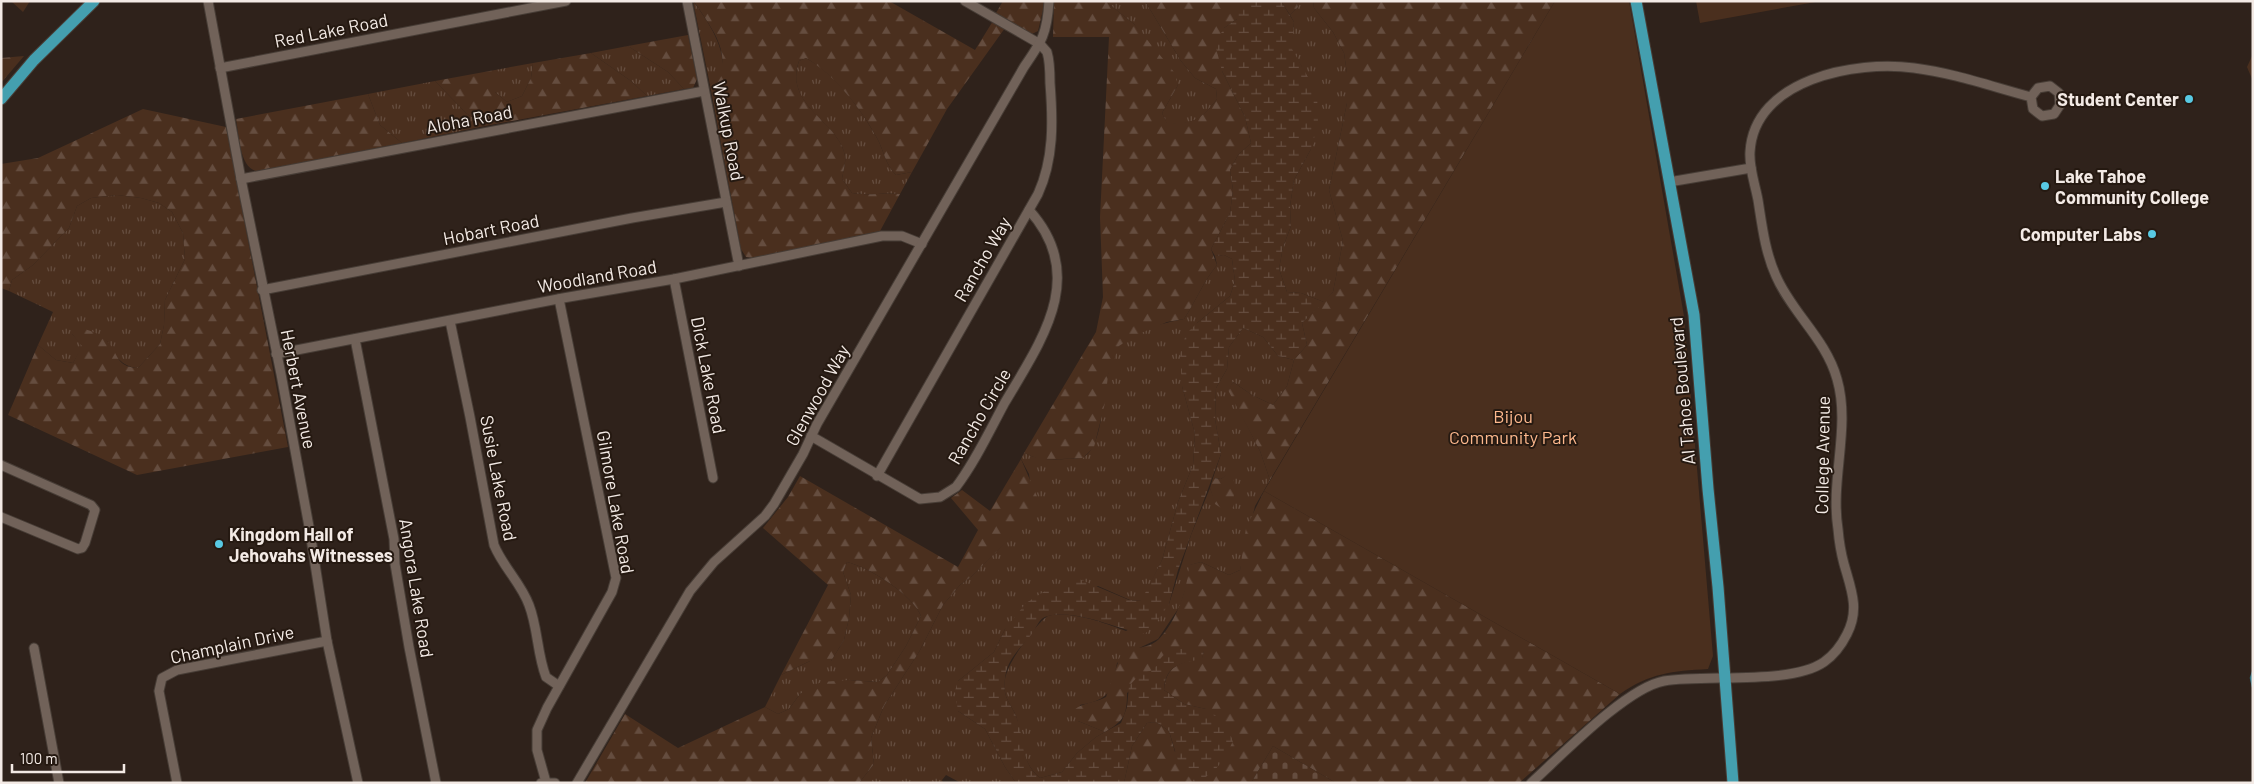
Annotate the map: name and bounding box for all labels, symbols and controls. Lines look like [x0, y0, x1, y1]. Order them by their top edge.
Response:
street label: Red Lake Road [272, 8, 390, 52]
street label: Walkup Road [709, 80, 749, 182]
place label: Student Center [2057, 88, 2179, 110]
marker: Student Center [2183, 93, 2195, 105]
street label: Aloha Road [424, 100, 514, 138]
place label: Lake Tahoe Community College [2055, 165, 2209, 208]
marker: Lake Tahoe Community College [2039, 180, 2051, 192]
street label: Hobart Road [441, 209, 541, 249]
street label: Rancho Way [949, 213, 1015, 305]
place label: Computer Labs [2020, 223, 2142, 245]
marker: Computer Labs [2146, 228, 2158, 240]
street label: Woodland Road [536, 255, 658, 297]
street label: Dick Lake Road [687, 315, 731, 435]
street label: Al Tahoe Boulevard [1665, 316, 1699, 466]
street label: Herbert Avenue [277, 327, 321, 451]
street label: Glenwood Way [780, 341, 854, 449]
street label: Rancho Circle [943, 364, 1015, 468]
street label: College Avenue [1810, 396, 1834, 514]
park label: Bijou Community Park [1449, 405, 1577, 448]
street label: Susie Lake Road [476, 413, 522, 543]
street label: Gilmore Lake Road [593, 429, 639, 575]
street label: Angora Lake Road [395, 517, 439, 659]
place label: Kingdom Hall of Jehovahs Witnesses [229, 523, 393, 566]
marker: Kingdom Hall of Jehovahs Witnesses [213, 538, 225, 550]
street label: Champlain Drive [168, 620, 296, 668]
scale bar [12, 742, 125, 774]
text: 100 m [20, 749, 58, 767]

